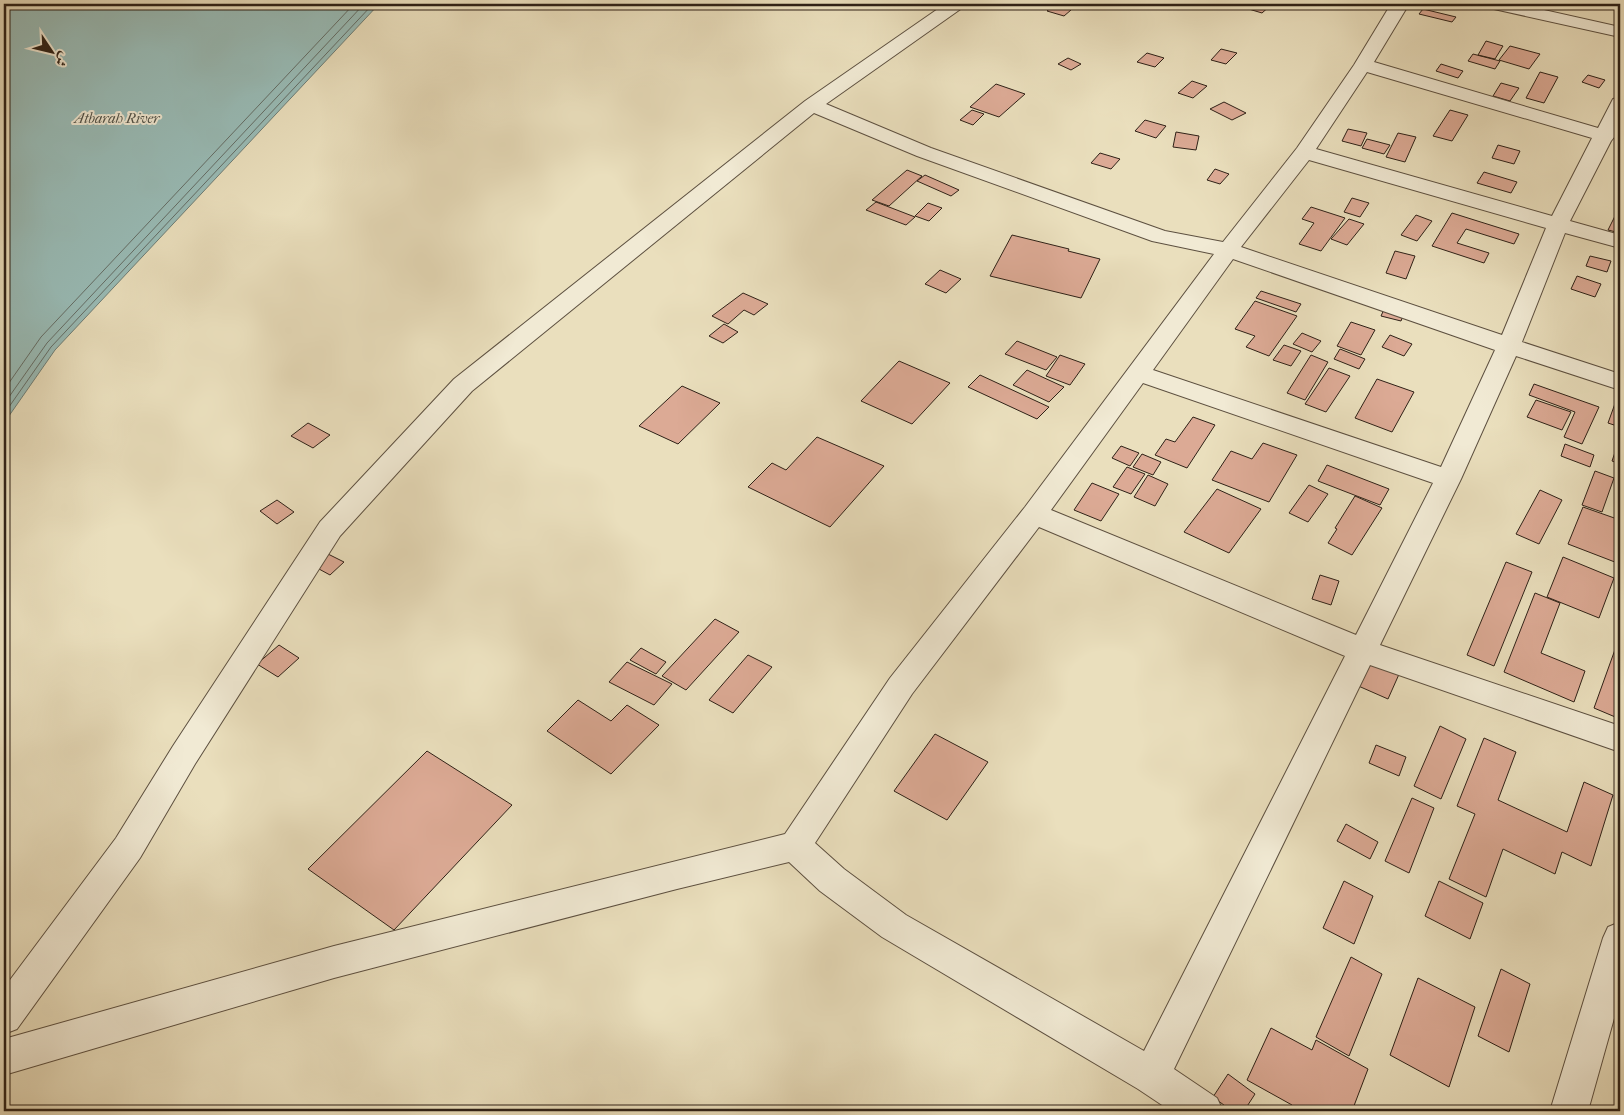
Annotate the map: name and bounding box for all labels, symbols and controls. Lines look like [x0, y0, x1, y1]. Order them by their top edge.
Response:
north arrow [28, 28, 78, 78]
text: ش [51, 49, 73, 70]
water label: Atbarah River [73, 110, 161, 127]

